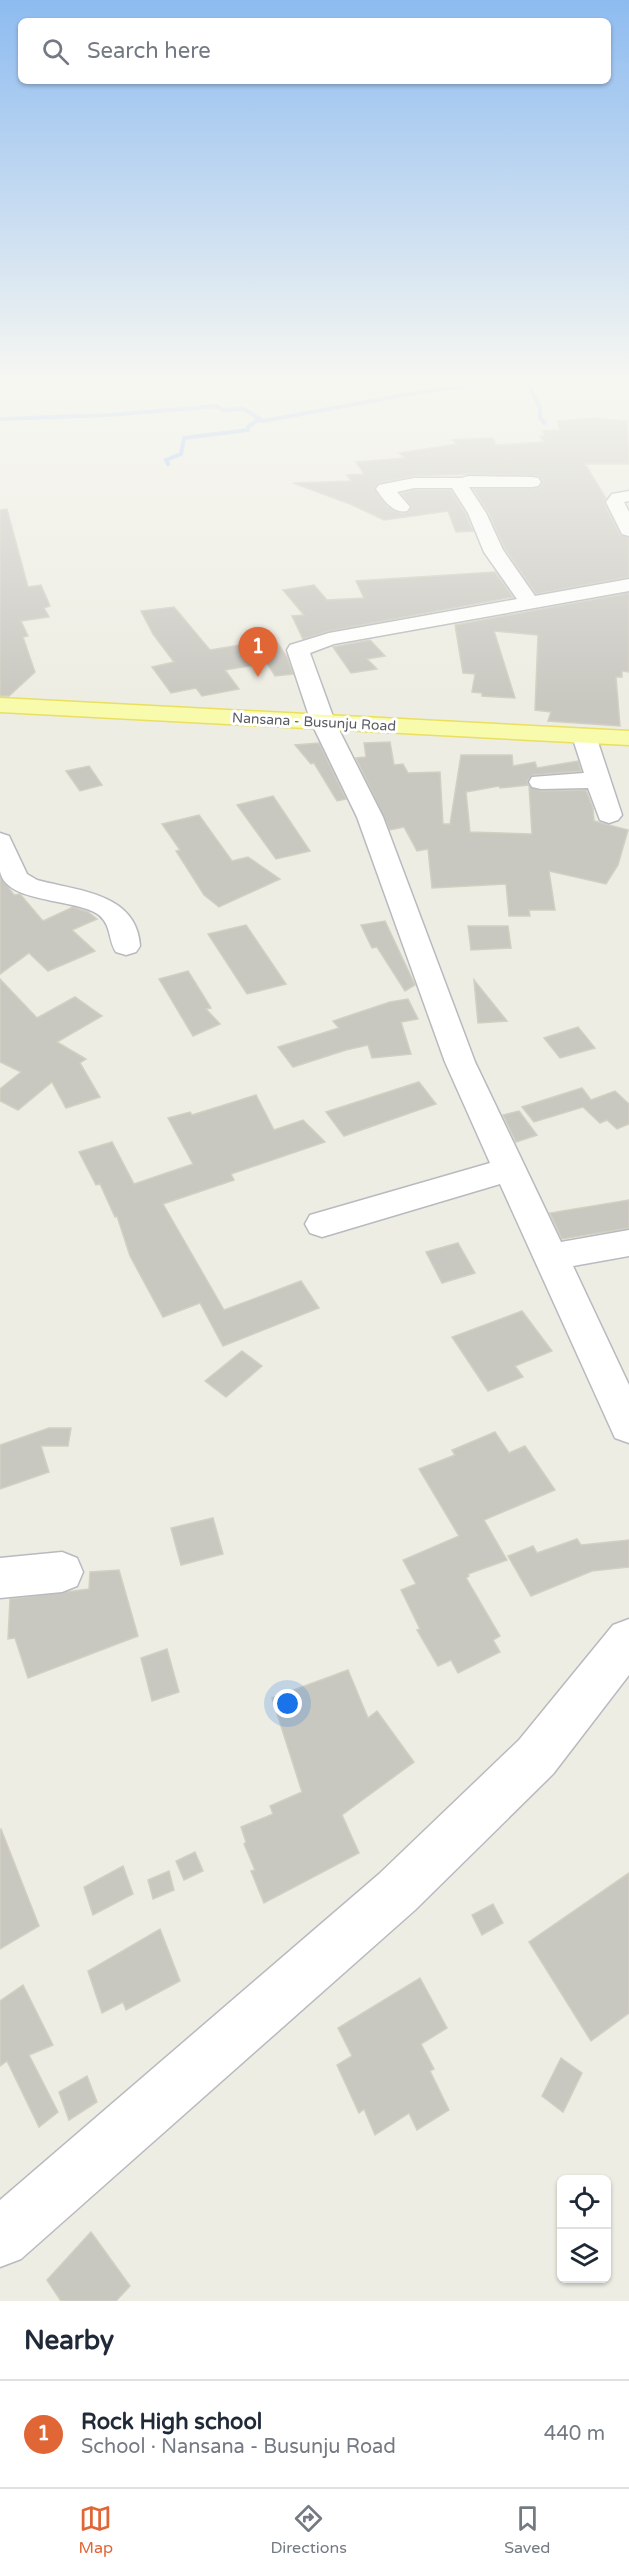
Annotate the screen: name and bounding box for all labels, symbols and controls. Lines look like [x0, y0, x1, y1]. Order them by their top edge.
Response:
search box [18, 18, 611, 84]
icon: search [39, 35, 72, 68]
text: Search here [87, 38, 211, 64]
pin: 1 [238, 628, 278, 677]
street label: Nansana - Busunju Road [231, 709, 397, 735]
your location [273, 1689, 302, 1718]
map controls [557, 2175, 611, 2283]
button: locate [557, 2175, 611, 2229]
button: layers [557, 2229, 611, 2283]
text: Nearby [24, 2325, 114, 2356]
text: Rock High school [81, 2409, 262, 2435]
text: 1 [37, 2422, 50, 2446]
text: 440 m [544, 2422, 605, 2446]
text: School · Nansana - Busunju Road [81, 2435, 396, 2459]
tab: Map [79, 2502, 113, 2558]
tab: Directions [270, 2502, 347, 2558]
tab: Saved [504, 2502, 550, 2558]

